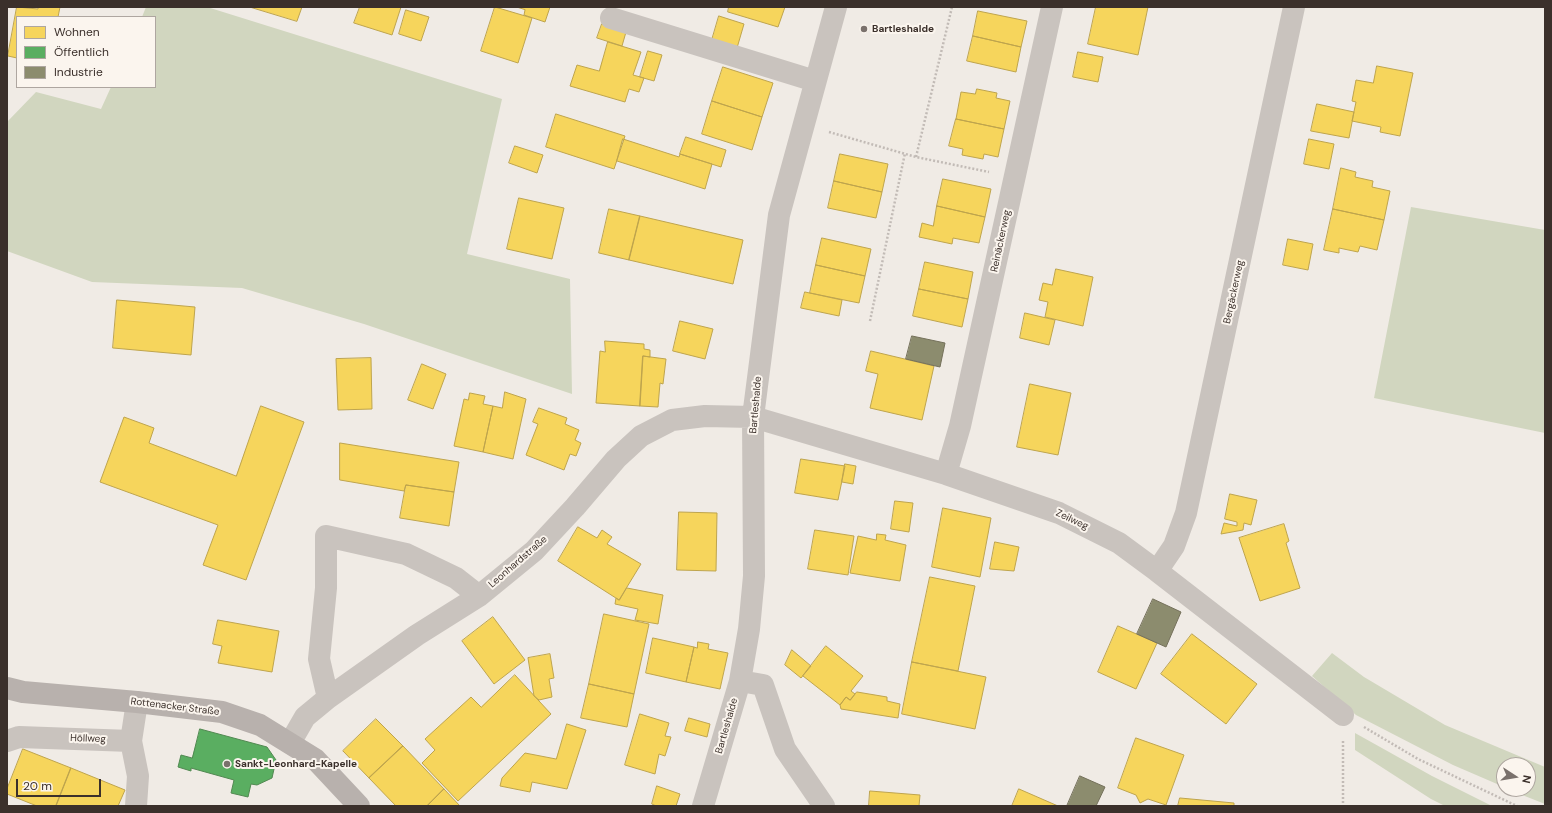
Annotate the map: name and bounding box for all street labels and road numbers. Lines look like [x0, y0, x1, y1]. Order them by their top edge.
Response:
street label: Reinäckerweg [989, 209, 1013, 273]
street label: Bergäckerweg [1221, 259, 1247, 325]
street label: Bartleshalde [748, 376, 764, 434]
street label: Zeilweg [1054, 507, 1090, 533]
street label: Leonhardstraße [486, 533, 550, 591]
street label: Rottenacker Straße [130, 696, 220, 718]
street label: Bartleshalde [713, 697, 741, 755]
street label: Höllweg [70, 732, 106, 746]

